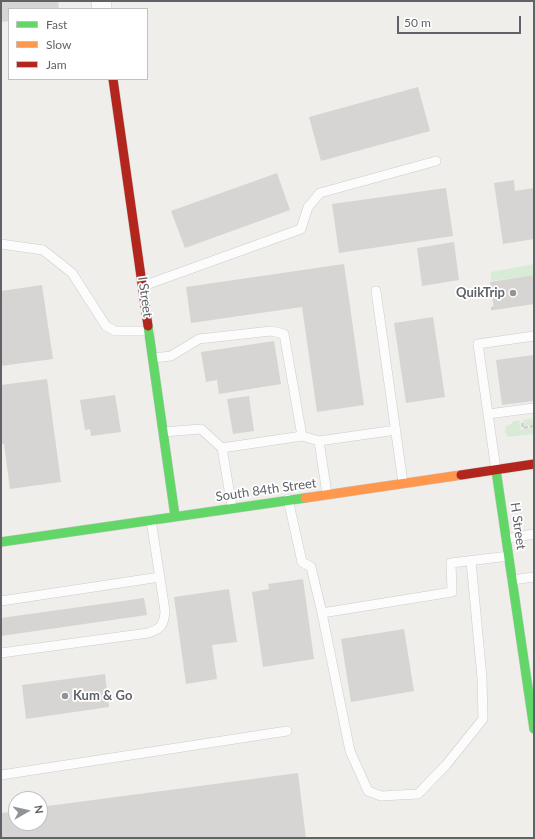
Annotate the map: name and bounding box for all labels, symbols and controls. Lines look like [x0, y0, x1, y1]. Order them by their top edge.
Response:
legend [8, 8, 148, 80]
scale bar [399, 8, 523, 34]
text: 50 m [404, 15, 431, 30]
text: Fast [46, 17, 67, 32]
text: Slow [46, 37, 71, 52]
text: Jam [46, 57, 67, 72]
street label: I Street [134, 276, 156, 318]
place label: QuikTrip [456, 285, 505, 301]
marker: QuikTrip [508, 288, 518, 298]
street label: South 84th Street [215, 475, 317, 505]
street label: H Street [507, 501, 529, 551]
place label: Kum & Go [73, 688, 132, 704]
marker: Kum & Go [60, 691, 70, 701]
north arrow [8, 791, 48, 831]
text: N [32, 804, 46, 814]

